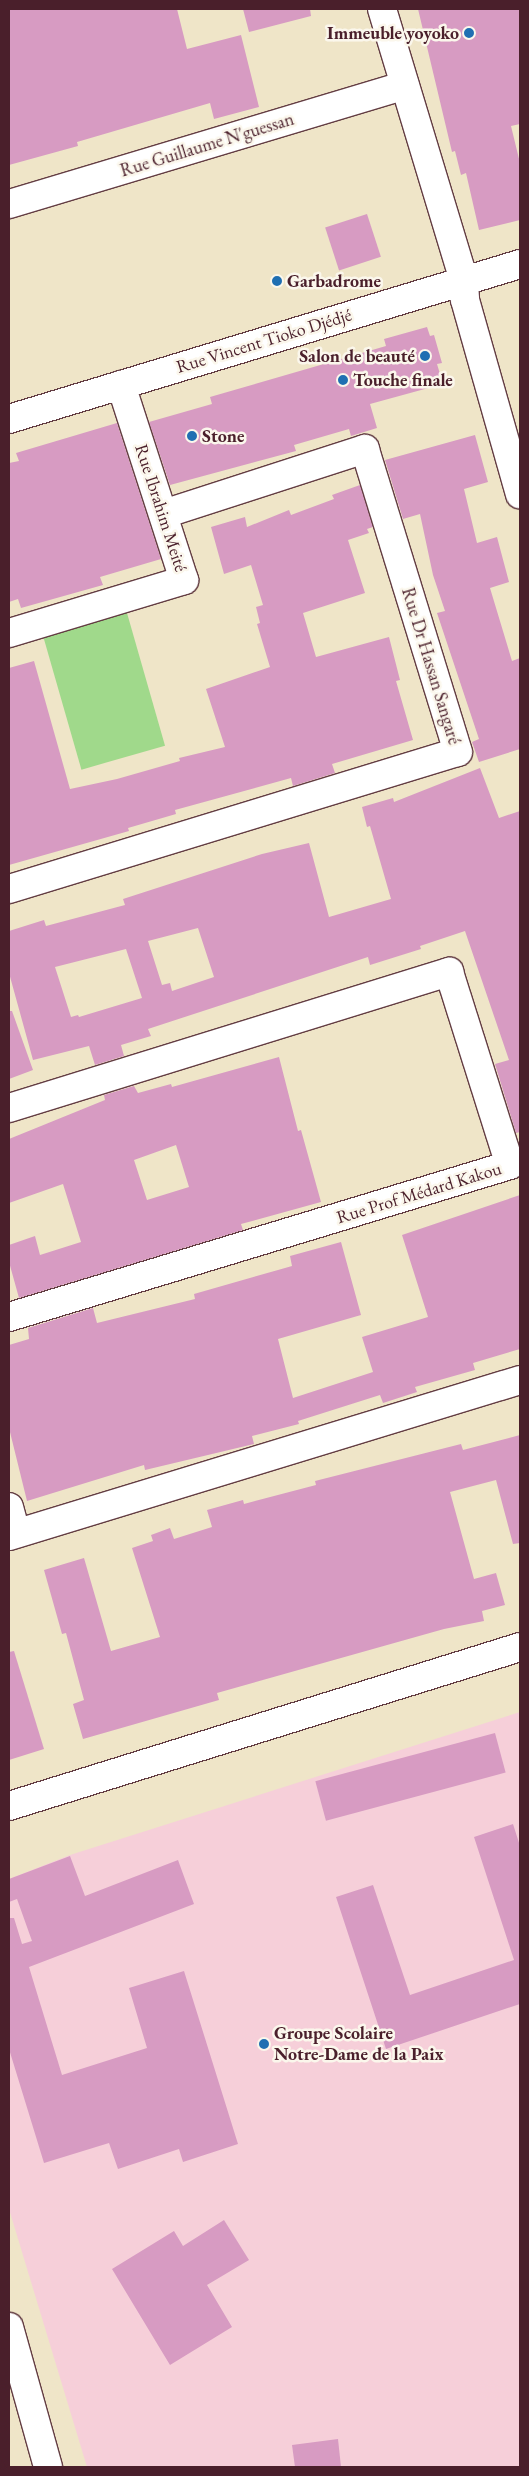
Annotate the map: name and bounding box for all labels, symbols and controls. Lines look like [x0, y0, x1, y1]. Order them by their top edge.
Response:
place label: Immeuble yoyoko [327, 22, 459, 44]
marker: Immeuble yoyoko [463, 27, 475, 39]
street label: Rue Guillaume N'guessan [118, 108, 296, 182]
place label: Garbadrome [287, 270, 381, 292]
marker: Garbadrome [271, 275, 283, 287]
street label: Rue Vincent Tioko Djédjé [174, 304, 354, 378]
place label: Salon de beauté [299, 345, 415, 367]
marker: Salon de beauté [419, 350, 431, 362]
place label: Touche finale [353, 369, 453, 391]
marker: Touche finale [337, 374, 349, 386]
place label: Stone [202, 425, 244, 447]
marker: Stone [186, 430, 198, 442]
street label: Rue Ibrahim Meité [130, 442, 192, 574]
street label: Rue Dr Hassan Sangaré [397, 585, 465, 747]
street label: Rue Prof Médard Kakou [334, 1158, 504, 1228]
place label: Groupe Scolaire Notre-Dame de la Paix [274, 2023, 444, 2066]
marker: Groupe Scolaire Notre-Dame de la Paix [258, 2038, 270, 2050]

